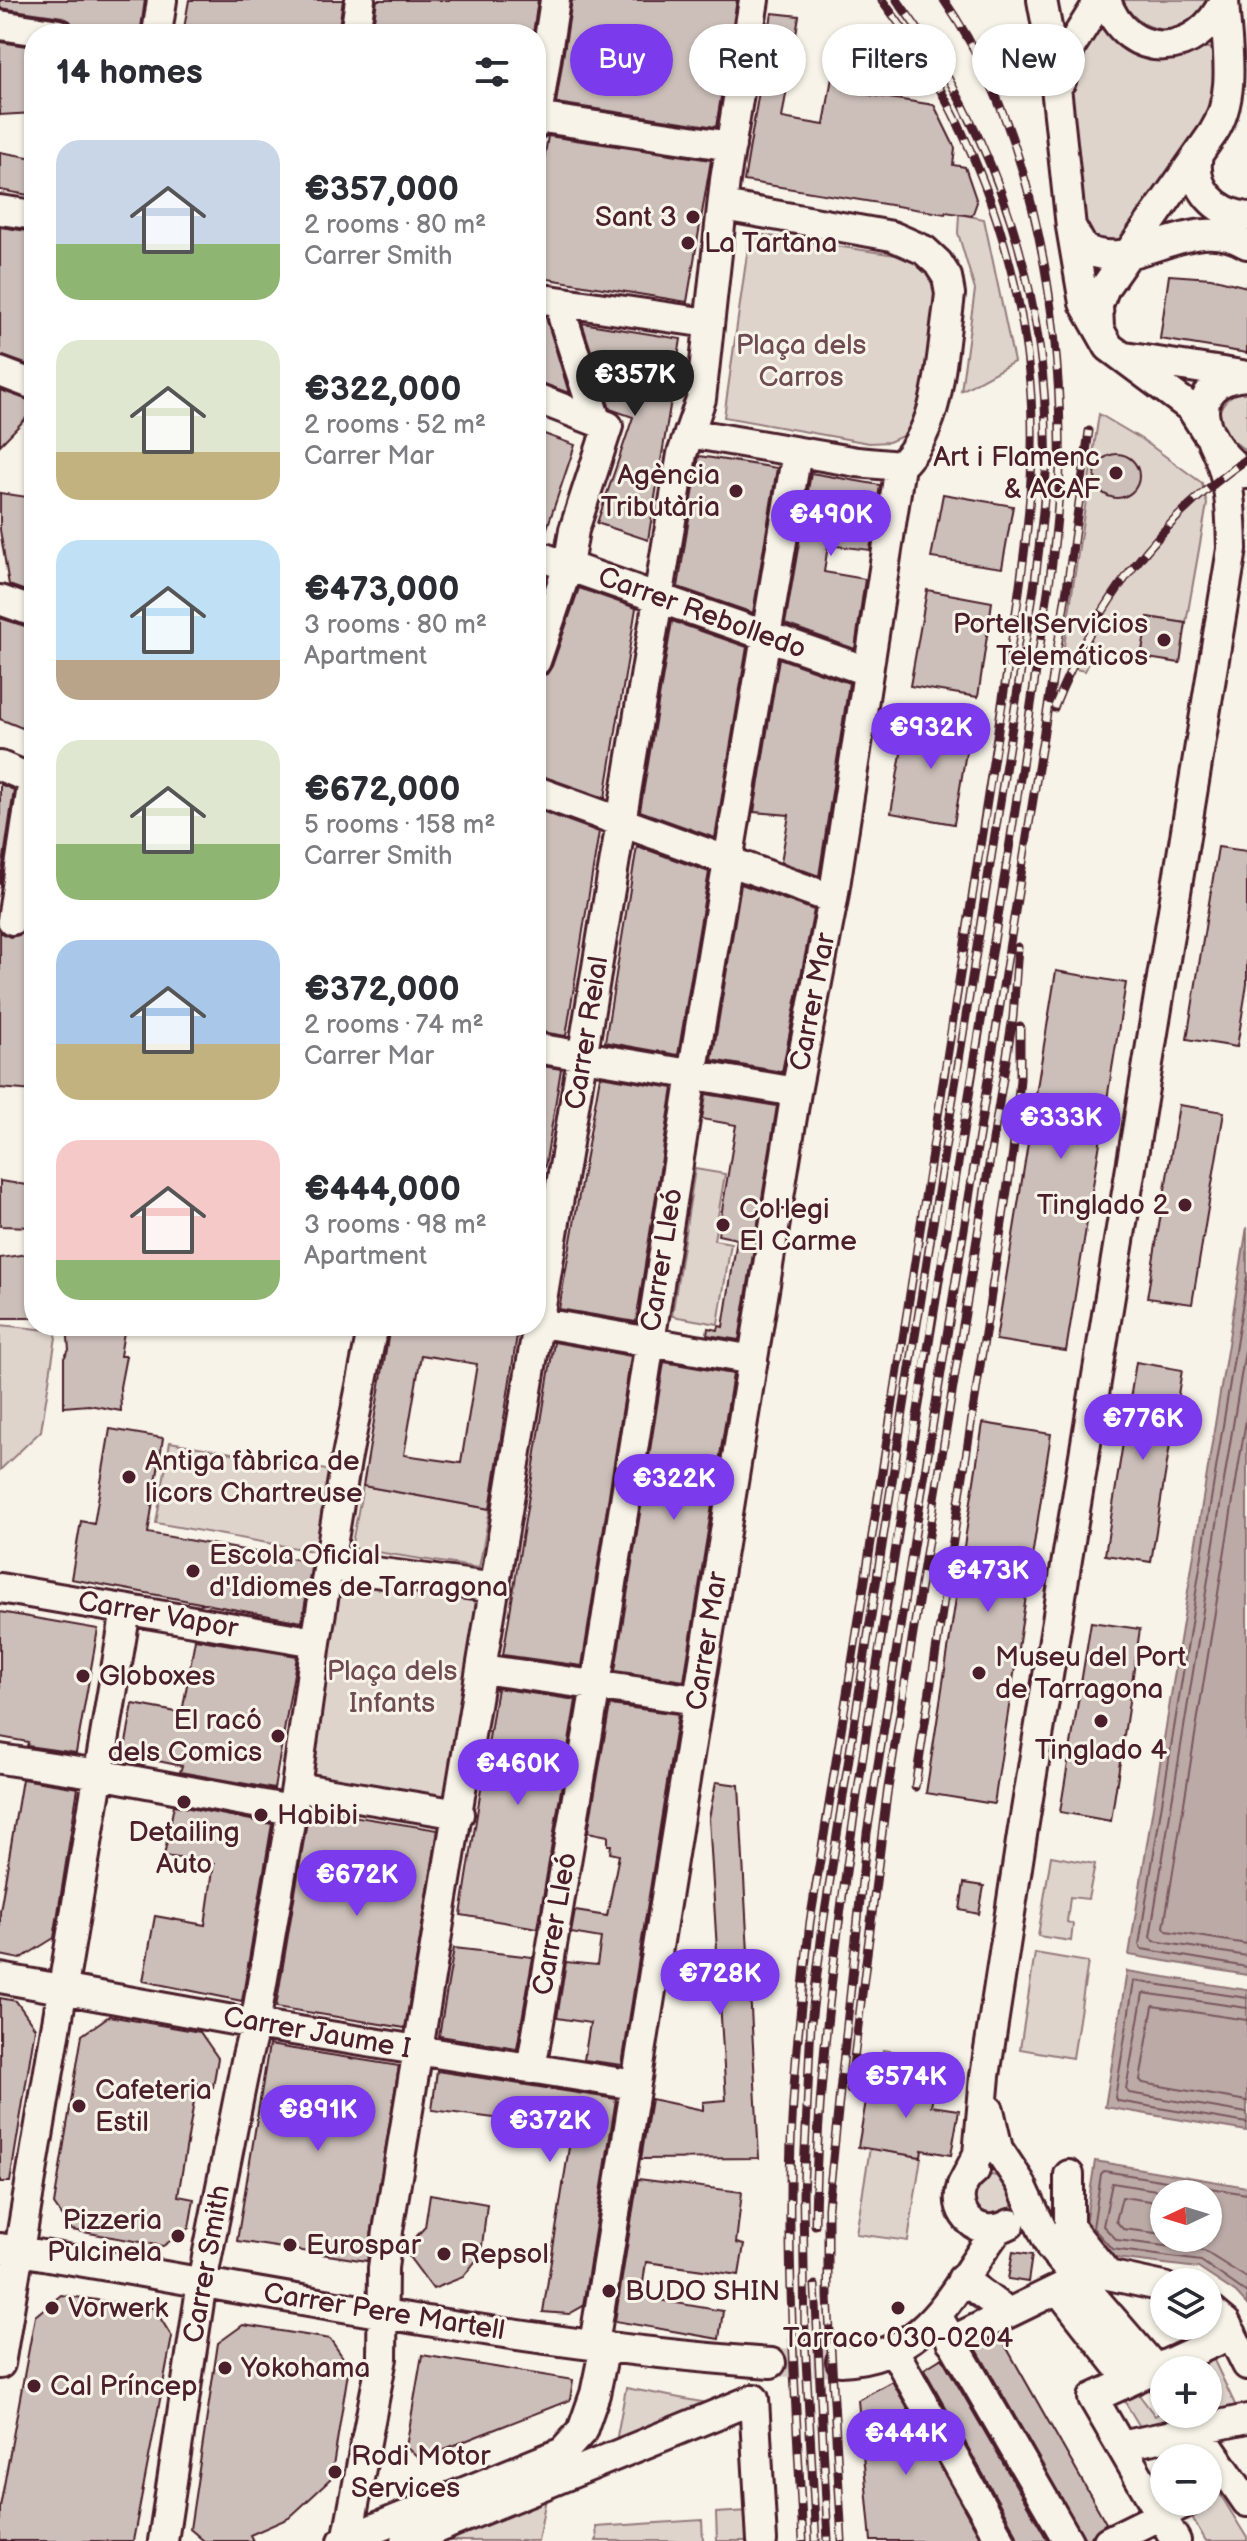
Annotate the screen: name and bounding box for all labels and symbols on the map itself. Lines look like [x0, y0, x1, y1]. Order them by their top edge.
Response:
place label: Sant 3 [595, 201, 677, 234]
marker: Sant 3 [684, 208, 702, 226]
place label: La Tartana [704, 227, 837, 260]
marker: La Tartana [679, 234, 697, 252]
park label: Plaça dels Carros [736, 329, 866, 394]
pin: €357K [579, 350, 691, 418]
place label: Art i Flamenc & ACAF [933, 441, 1100, 506]
place label: Agència Tributària [601, 459, 720, 524]
marker: Art i Flamenc & ACAF [1107, 464, 1125, 482]
marker: Agència Tributària [727, 482, 745, 500]
pin: €490K [775, 490, 887, 558]
street label: Carrer Rebolledo [594, 560, 810, 666]
place label: Portel Servicios Telemáticos [953, 608, 1148, 673]
marker: Portel Servicios Telemáticos [1155, 631, 1173, 649]
pin: €932K [875, 703, 987, 771]
street label: Carrer Mar [783, 929, 843, 1074]
street label: Carrer Reial [559, 954, 615, 1112]
pin: €333K [1005, 1093, 1117, 1161]
street label: Carrer Lleó [634, 1186, 690, 1334]
place label: Tinglado 2 [1037, 1189, 1169, 1222]
place label: Col·legi El Carme [739, 1193, 857, 1258]
marker: Tinglado 2 [1176, 1196, 1194, 1214]
marker: Col·legi El Carme [714, 1216, 732, 1234]
pin: €776K [1087, 1394, 1199, 1462]
place label: Antiga fàbrica de licors Chartreuse [145, 1445, 363, 1510]
pin: €322K [618, 1454, 730, 1522]
marker: Antiga fàbrica de licors Chartreuse [120, 1468, 138, 1486]
place label: Escola Oficial d'Idiomes de Tarragona [209, 1539, 508, 1604]
pin: €473K [932, 1546, 1044, 1614]
marker: Escola Oficial d'Idiomes de Tarragona [184, 1562, 202, 1580]
street label: Carrer Mar [680, 1569, 734, 1713]
street label: Carrer Vapor [75, 1585, 242, 1645]
place label: Museu del Port de Tarragona [995, 1641, 1187, 1706]
park label: Plaça dels Infants [327, 1655, 457, 1720]
place label: Globoxes [99, 1660, 216, 1693]
marker: Museu del Port de Tarragona [970, 1664, 988, 1682]
marker: Globoxes [74, 1667, 92, 1685]
place label: El racó dels Comics [107, 1704, 262, 1769]
marker: Tinglado 4 [1092, 1712, 1110, 1730]
marker: El racó dels Comics [269, 1727, 287, 1745]
place label: Tinglado 4 [1035, 1734, 1167, 1767]
pin: €460K [462, 1739, 574, 1807]
marker: Detailing Auto [175, 1793, 193, 1811]
place label: Habibi [277, 1799, 358, 1832]
marker: Habibi [252, 1806, 270, 1824]
place label: Detailing Auto [128, 1816, 240, 1881]
pin: €672K [301, 1850, 413, 1918]
street label: Carrer Lleó [526, 1850, 584, 1998]
pin: €728K [664, 1949, 776, 2017]
street label: Carrer Jaume I [221, 2000, 413, 2066]
pin: €574K [850, 2052, 962, 2120]
place label: Cafeteria Estil [95, 2074, 212, 2139]
pin: €891K [262, 2085, 374, 2153]
pin: €372K [494, 2096, 606, 2164]
marker: Cafeteria Estil [70, 2097, 88, 2115]
north arrow [1150, 2180, 1222, 2252]
street label: Carrer Smith [177, 2182, 237, 2346]
place label: Pizzeria Pulcinela [47, 2204, 162, 2269]
marker: Pizzeria Pulcinela [169, 2227, 187, 2245]
place label: Eurospar [306, 2229, 422, 2262]
marker: Eurospar [281, 2236, 299, 2254]
place label: Repsol [460, 2238, 549, 2271]
marker: Repsol [435, 2245, 453, 2263]
place label: BUDO SHIN [625, 2275, 780, 2308]
street label: Carrer Pere Martell [261, 2277, 507, 2347]
marker: BUDO SHIN [600, 2282, 618, 2300]
place label: Vorwerk [68, 2292, 168, 2325]
marker: Vorwerk [43, 2299, 61, 2317]
marker: Tarraco 030-0204 [889, 2299, 907, 2317]
place label: Tarraco 030-0204 [783, 2322, 1013, 2355]
place label: Yokohama [240, 2352, 370, 2385]
marker: Yokohama [216, 2359, 234, 2377]
place label: Cal Príncep [50, 2370, 197, 2403]
marker: Cal Príncep [25, 2377, 43, 2395]
pin: €444K [850, 2409, 962, 2477]
place label: Rodi Motor Services [351, 2440, 491, 2505]
marker: Rodi Motor Services [326, 2463, 344, 2481]

